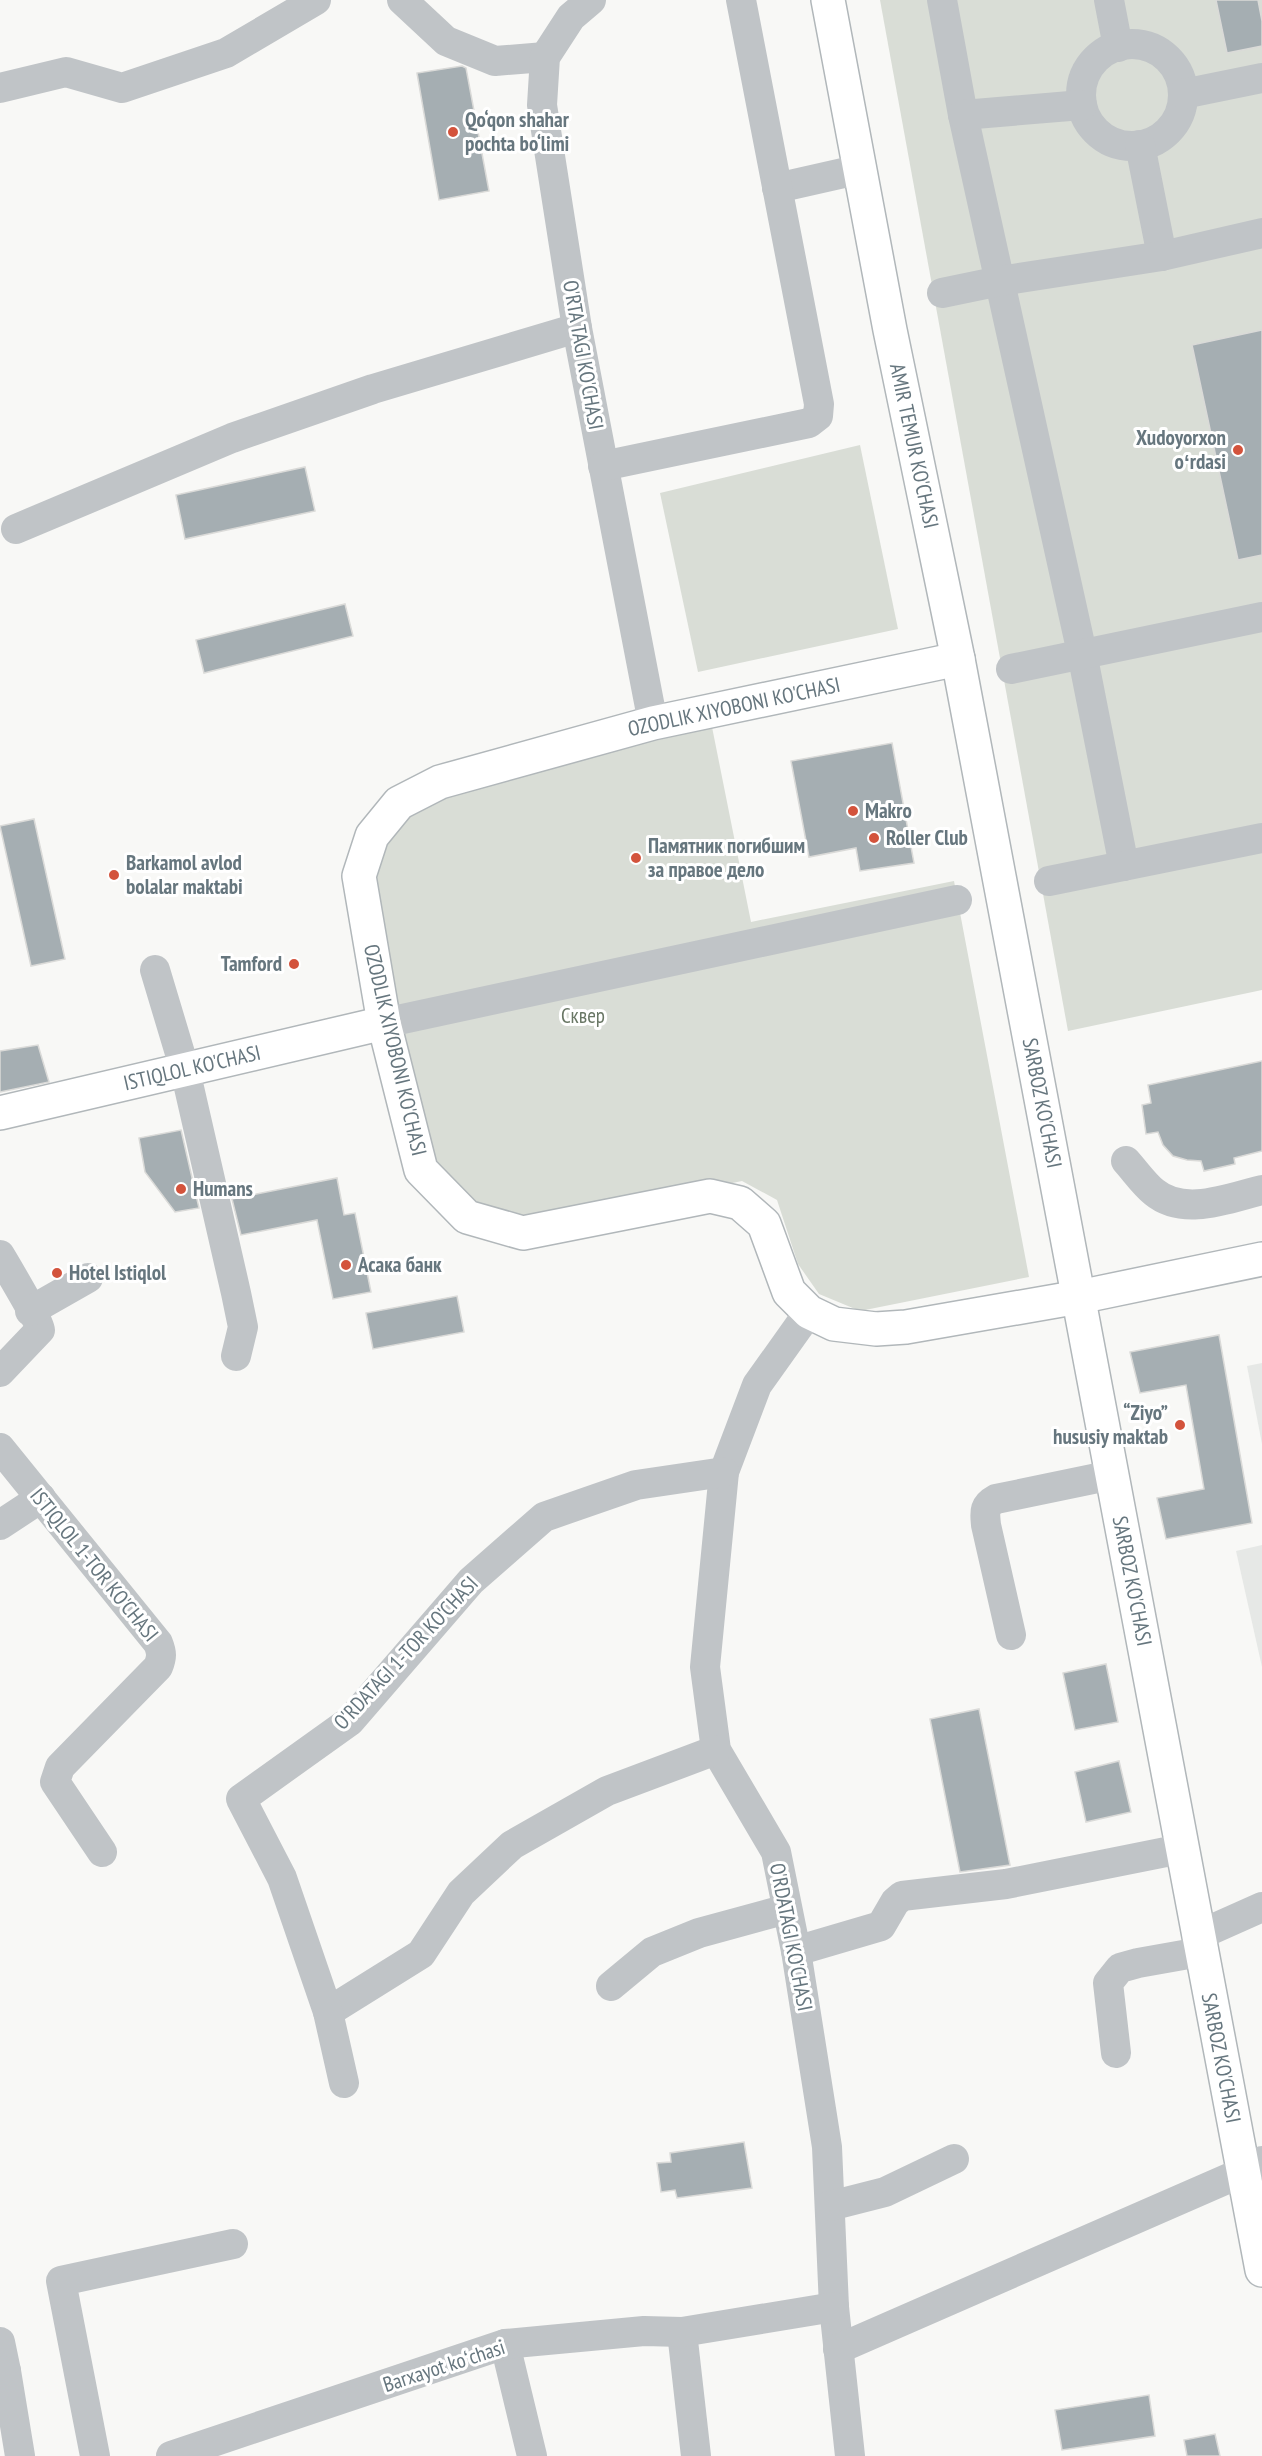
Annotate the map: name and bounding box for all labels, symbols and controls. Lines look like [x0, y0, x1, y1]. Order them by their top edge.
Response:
place label: Qo‘qon shahar pochta bo‘limi [465, 106, 570, 157]
marker: Qo‘qon shahar pochta bo‘limi [446, 125, 460, 139]
street label: O'RTA TAGI KO'CHASI [557, 278, 610, 432]
street label: AMIR TEMUR KO'CHASI [884, 361, 945, 531]
place label: Xudoyorxon oʻrdasi [1136, 424, 1226, 475]
marker: Xudoyorxon oʻrdasi [1231, 443, 1245, 457]
street label: OZODLIK XIYOBONI KO'CHASI [625, 671, 843, 742]
place label: Makro [865, 797, 912, 824]
marker: Makro [846, 804, 860, 818]
place label: Roller Club [886, 824, 968, 851]
marker: Roller Club [867, 831, 881, 845]
place label: Памятник погибшим за правое дело [648, 832, 805, 883]
place label: Barkamol avlod bolalar maktabi [126, 849, 243, 900]
marker: Памятник погибшим за правое дело [629, 851, 643, 865]
marker: Barkamol avlod bolalar maktabi [107, 868, 121, 882]
street label: OZODLIK XIYOBONI KO'CHASI [358, 941, 433, 1158]
place label: Tamford [221, 950, 282, 977]
marker: Tamford [287, 957, 301, 971]
park label: Сквер [561, 1002, 605, 1029]
street label: SARBOZ KO'CHASI [1017, 1036, 1068, 1170]
street label: ISTIQLOL KO'CHASI [121, 1039, 263, 1096]
place label: Humans [193, 1175, 253, 1202]
marker: Humans [174, 1182, 188, 1196]
place label: Асака банк [357, 1251, 442, 1278]
marker: Асака банк [339, 1258, 353, 1272]
place label: Hotel Istiqlol [69, 1259, 167, 1286]
marker: Hotel Istiqlol [50, 1266, 64, 1280]
place label: “Ziyo” hususiy maktab [1053, 1399, 1168, 1450]
marker: “Ziyo” hususiy maktab [1173, 1418, 1187, 1432]
street label: ISTIQLOL 1-TOR KO'CHASI [24, 1483, 165, 1647]
street label: SARBOZ KO'CHASI [1107, 1514, 1158, 1648]
street label: O'RDATAGI 1-TOR KO'CHASI [328, 1570, 484, 1735]
street label: O'RDATAGI KO'CHASI [764, 1861, 819, 2013]
street label: SARBOZ KO'CHASI [1196, 1991, 1247, 2125]
street label: Barxayot koʻchasi [379, 2333, 508, 2398]

